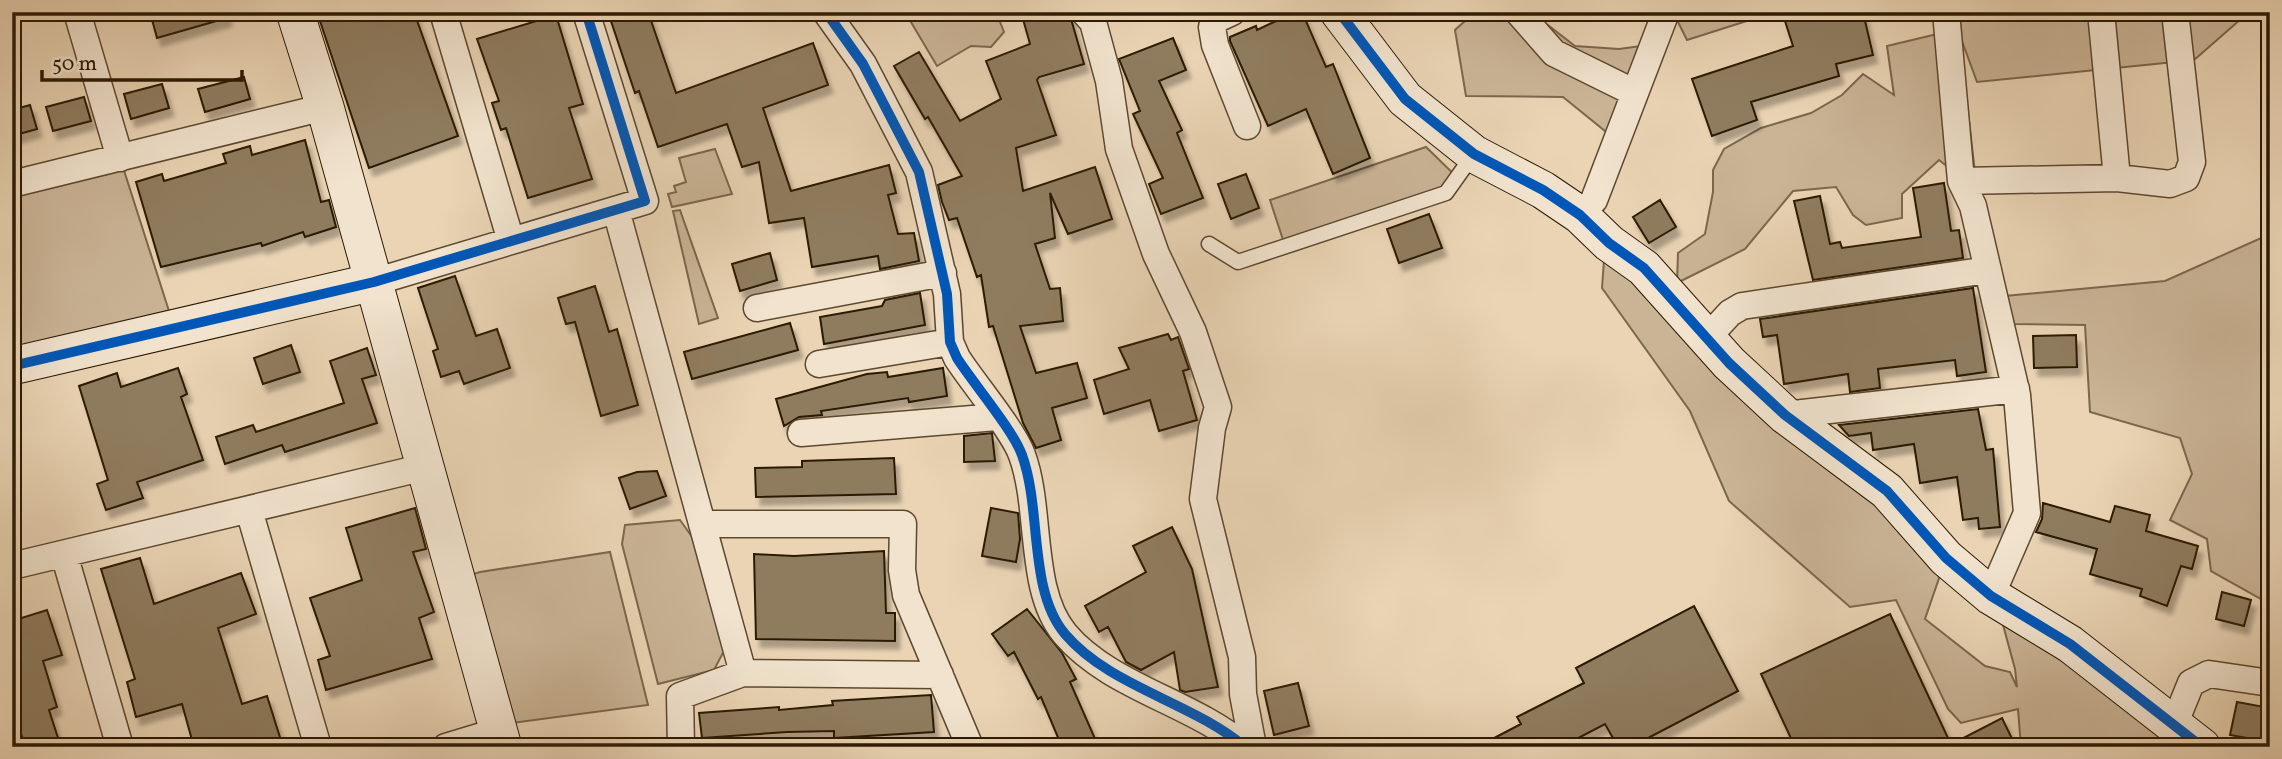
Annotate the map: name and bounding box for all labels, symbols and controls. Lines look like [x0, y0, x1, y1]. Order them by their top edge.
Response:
scale bar [42, 38, 242, 82]
text: 50 m [52, 50, 97, 79]

